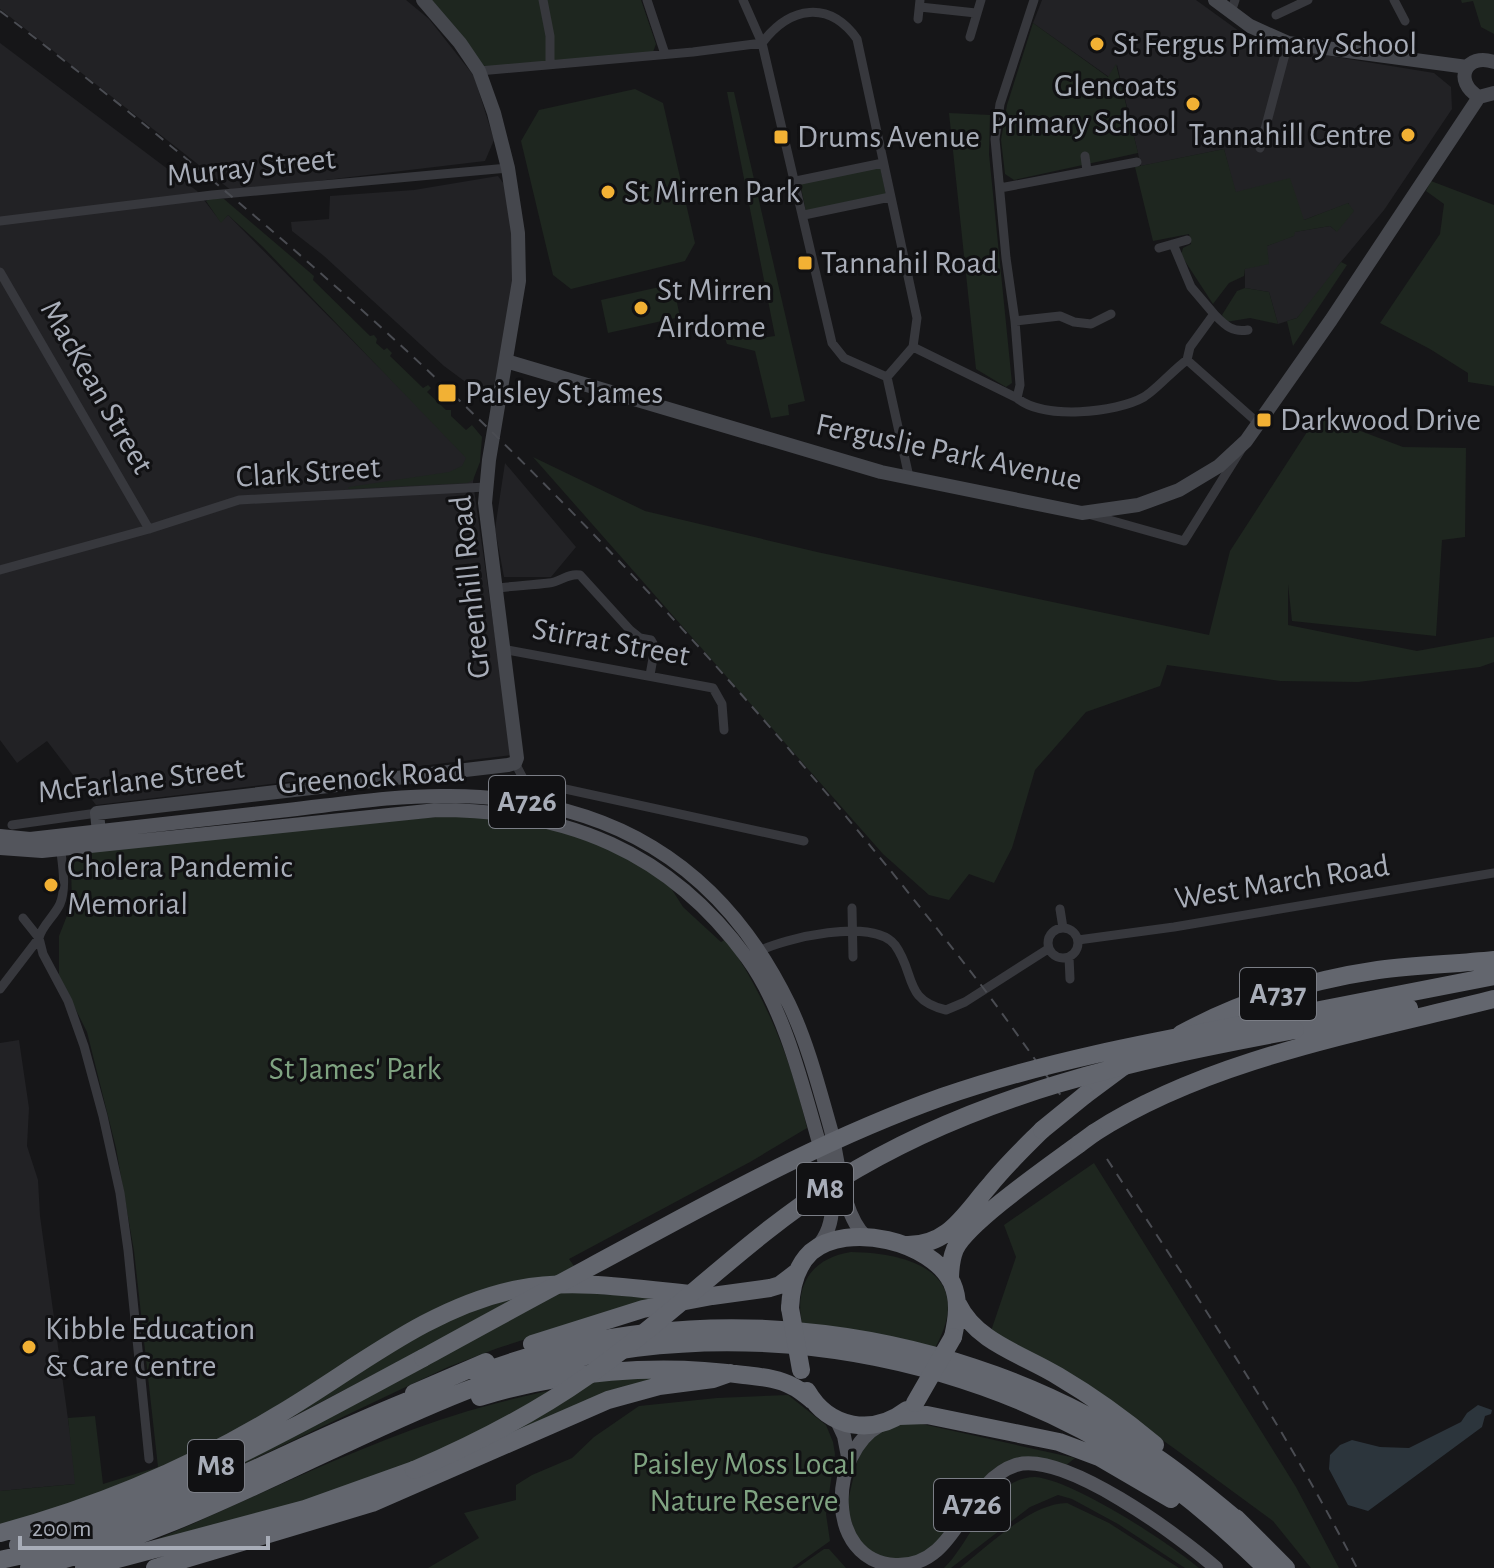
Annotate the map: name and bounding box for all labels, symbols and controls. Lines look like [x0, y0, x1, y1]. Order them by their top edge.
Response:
place label: St Fergus Primary School [1113, 28, 1417, 60]
marker: St Fergus Primary School [1088, 35, 1106, 53]
place label: Glencoats Primary School [990, 70, 1177, 139]
marker: Glencoats Primary School [1184, 95, 1202, 113]
place label: Tannahill Centre [1188, 119, 1392, 151]
place label: Drums Avenue [797, 121, 980, 153]
marker: Tannahill Centre [1399, 126, 1417, 144]
marker: Drums Avenue [772, 128, 790, 146]
street label: Murray Street [165, 142, 337, 192]
place label: St Mirren Park [624, 176, 800, 208]
marker: St Mirren Park [599, 183, 617, 201]
place label: Tannahil Road [821, 247, 998, 279]
marker: Tannahil Road [796, 254, 814, 272]
place label: St Mirren Airdome [657, 274, 773, 343]
street label: MacKean Street [35, 295, 159, 479]
marker: St Mirren Airdome [632, 299, 650, 317]
place label: Paisley St James [465, 377, 663, 409]
marker: Paisley St James [436, 382, 458, 404]
place label: Darkwood Drive [1280, 404, 1481, 436]
street label: Ferguslie Park Avenue [813, 408, 1085, 496]
marker: Darkwood Drive [1255, 411, 1273, 429]
street label: Clark Street [235, 451, 381, 493]
street label: Greenhill Road [444, 494, 496, 680]
street label: Stirrat Street [530, 612, 692, 672]
street label: McFarlane Street [36, 751, 246, 809]
street label: Greenock Road [277, 755, 465, 799]
road number: A726 [489, 776, 565, 828]
street label: West March Road [1172, 849, 1392, 915]
place label: Cholera Pandemic Memorial [67, 851, 293, 920]
marker: Cholera Pandemic Memorial [42, 876, 60, 894]
road number: A737 [1240, 968, 1316, 1020]
park label: St James' Park [269, 1053, 442, 1085]
road number: M8 [797, 1163, 853, 1215]
place label: Kibble Education & Care Centre [45, 1313, 255, 1382]
marker: Kibble Education & Care Centre [20, 1338, 38, 1356]
road number: M8 [188, 1440, 244, 1492]
park label: Paisley Moss Local Nature Reserve [632, 1448, 856, 1517]
road number: A726 [934, 1479, 1010, 1531]
scale bar [20, 1500, 268, 1550]
text: 200 m [32, 1517, 91, 1541]

